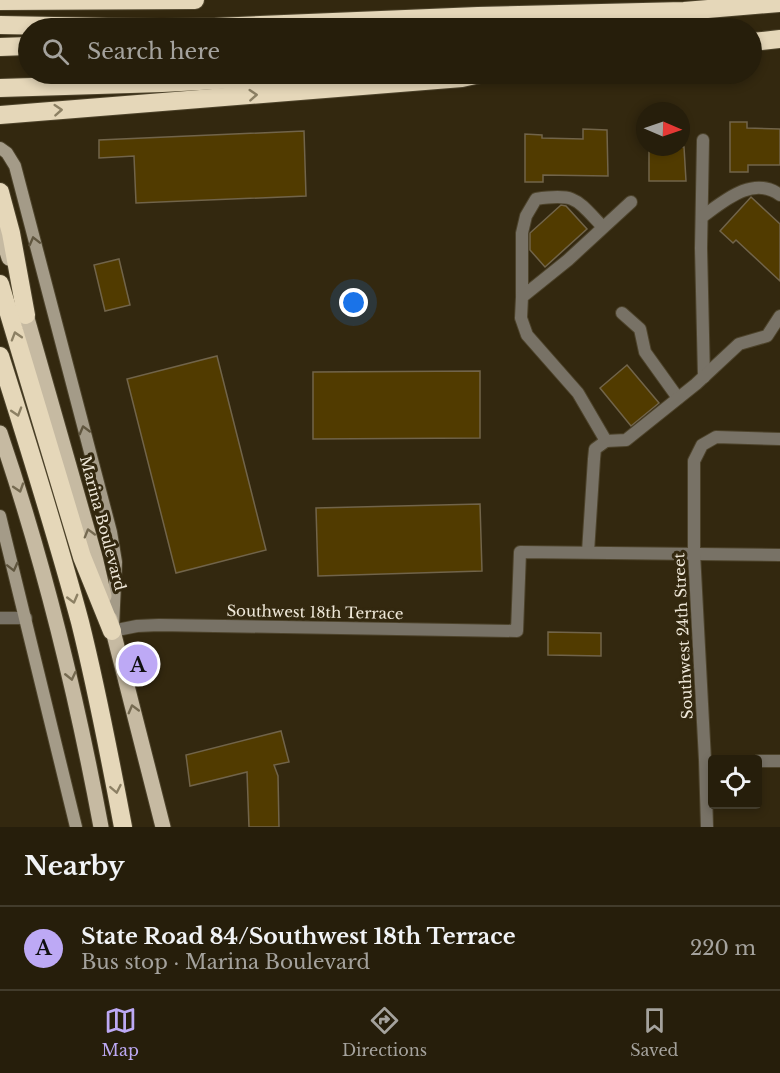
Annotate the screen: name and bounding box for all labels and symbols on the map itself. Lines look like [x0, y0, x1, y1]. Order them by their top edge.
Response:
one-way arrow [248, 89, 257, 102]
north arrow [636, 102, 690, 156]
one-way arrow [54, 104, 63, 117]
one-way arrow [29, 236, 42, 246]
your location [339, 288, 368, 317]
one-way arrow [11, 331, 23, 342]
one-way arrow [10, 406, 22, 417]
one-way arrow [78, 425, 91, 435]
street label: Marina Boulevard [76, 454, 130, 592]
one-way arrow [11, 482, 24, 493]
one-way arrow [84, 528, 96, 539]
street label: Southwest 24th Street [669, 552, 697, 720]
one-way arrow [6, 561, 19, 571]
one-way arrow [66, 593, 79, 603]
street label: Southwest 18th Terrace [226, 601, 404, 623]
pin: A [118, 642, 158, 686]
one-way arrow [63, 671, 76, 681]
one-way arrow [127, 705, 140, 715]
one-way arrow [109, 784, 122, 794]

